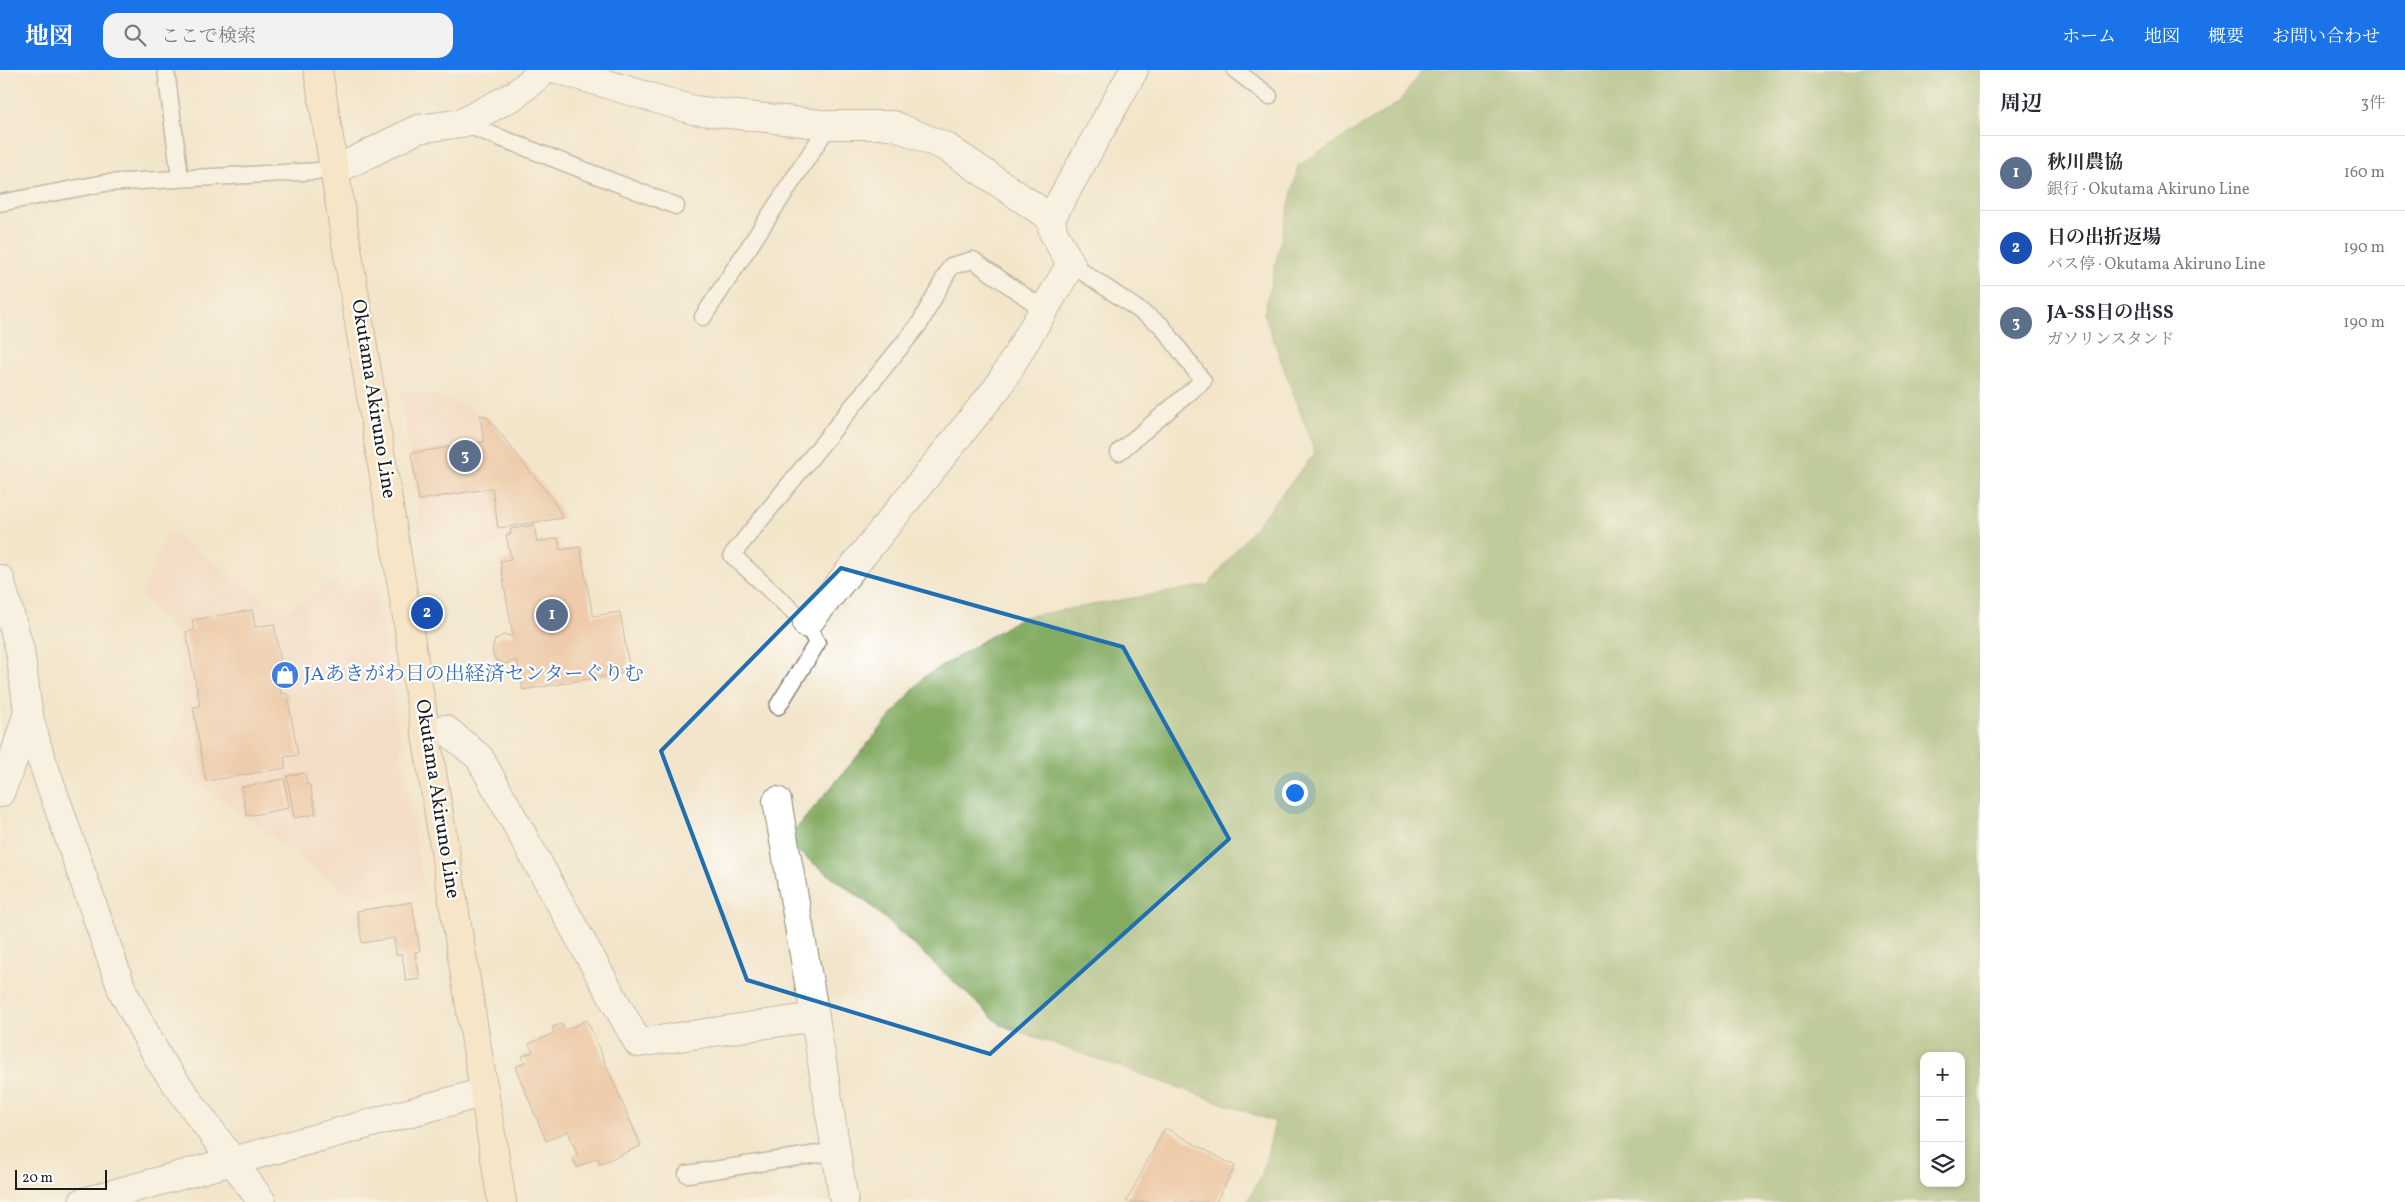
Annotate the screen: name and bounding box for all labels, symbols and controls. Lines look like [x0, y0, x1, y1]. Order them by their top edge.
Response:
search box [103, 13, 453, 58]
text: 地図 [25, 21, 73, 55]
icon: search [121, 21, 149, 49]
text: ここで検索 [161, 24, 256, 50]
text: ホーム [2062, 25, 2116, 50]
text: 地図 [2144, 25, 2180, 50]
text: 概要 [2208, 25, 2244, 50]
text: お問い合わせ [2272, 25, 2380, 50]
text: 周辺 [2000, 90, 2042, 119]
text: 3件 [2361, 93, 2385, 115]
text: 秋川農協 [2047, 150, 2123, 176]
text: 1 [2013, 162, 2019, 184]
text: 160 m [2344, 162, 2385, 184]
text: 銀行 · Okutama Akiruno Line [2047, 179, 2250, 201]
text: 日の出折返場 [2047, 225, 2161, 251]
text: 2 [2012, 237, 2020, 259]
text: 190 m [2343, 237, 2385, 259]
text: バス停 · Okutama Akiruno Line [2047, 254, 2266, 276]
street label: Okutama Akiruno Line [343, 297, 403, 501]
text: JA-SS日の出SS [2047, 300, 2174, 326]
text: 3 [2012, 312, 2020, 334]
text: 190 m [2343, 312, 2385, 334]
text: ガソリンスタンド [2047, 329, 2175, 351]
pin: 3 [449, 437, 481, 475]
pin: 2 [411, 594, 443, 632]
pin: 1 [536, 596, 568, 634]
shop icon: JAあきがわ日の出経済センターぐりむ [270, 660, 300, 690]
place label: JAあきがわ日の出経済センターぐりむ [304, 661, 644, 689]
street label: Okutama Akiruno Line [407, 697, 467, 901]
your location [1282, 780, 1308, 806]
map controls [1920, 1052, 1965, 1187]
button: + [1920, 1052, 1965, 1097]
button: − [1920, 1097, 1965, 1142]
button: layers [1920, 1142, 1965, 1187]
scale bar [15, 1167, 108, 1190]
text: 20 m [22, 1169, 53, 1188]

